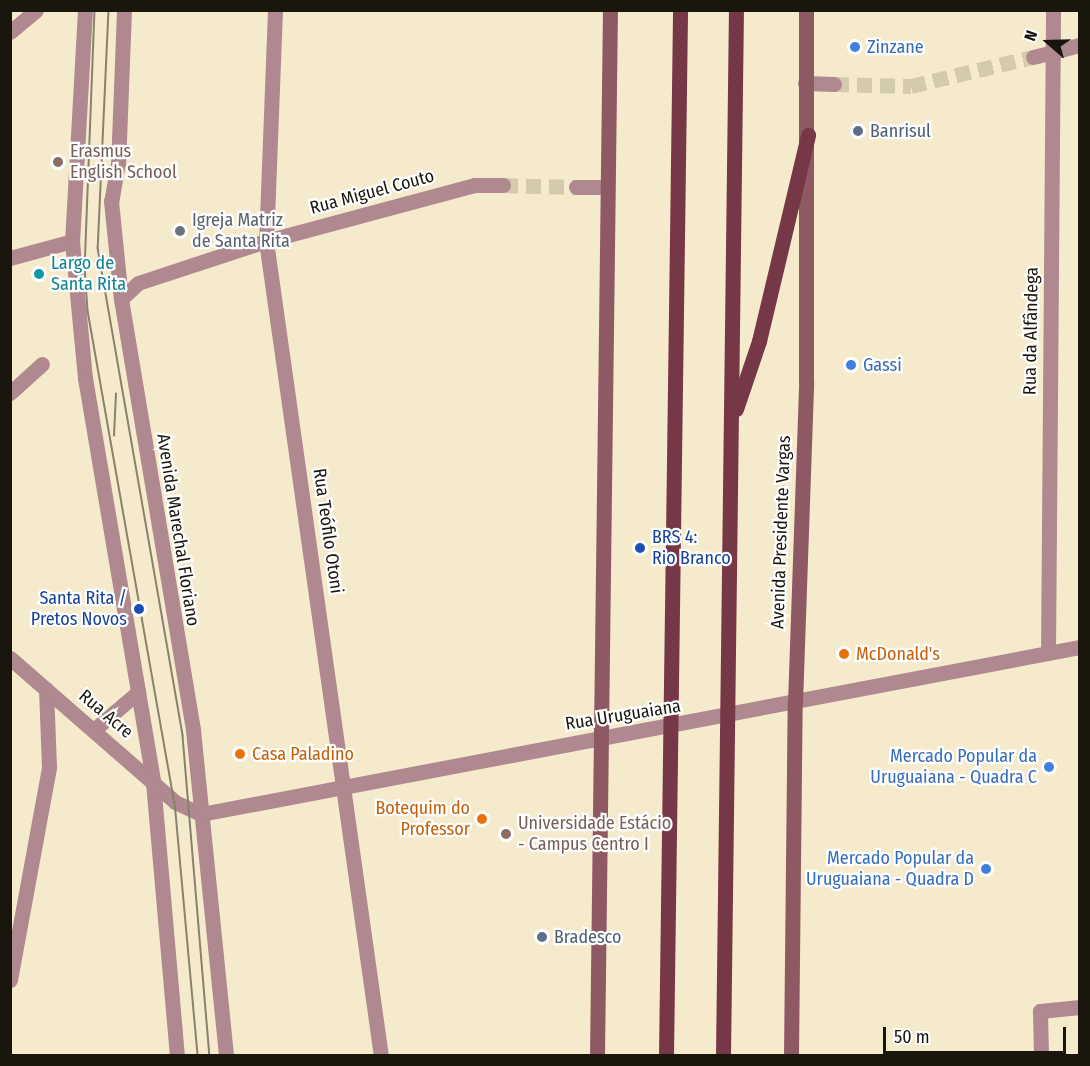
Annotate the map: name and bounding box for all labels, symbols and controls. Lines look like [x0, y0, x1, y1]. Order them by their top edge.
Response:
north arrow [1018, 12, 1078, 72]
text: N [1020, 28, 1041, 43]
place label: Zinzane [867, 36, 924, 58]
marker: Zinzane [848, 40, 862, 54]
place label: Banrisul [870, 120, 931, 142]
marker: Banrisul [851, 124, 865, 138]
place label: Erasmus English School [70, 141, 177, 184]
marker: Erasmus English School [51, 155, 65, 169]
street label: Rua Miguel Couto [307, 165, 437, 219]
place label: Igreja Matriz de Santa Rita [192, 210, 290, 252]
marker: Igreja Matriz de Santa Rita [173, 224, 187, 238]
place label: Largo de Santa Rita [51, 253, 126, 296]
marker: Largo de Santa Rita [32, 267, 46, 281]
street label: Rua da Alfândega [1019, 267, 1043, 395]
place label: Gassi [863, 354, 902, 376]
marker: Gassi [844, 358, 858, 372]
street label: Avenida Marechal Floriano [152, 432, 204, 628]
street label: Avenida Presidente Vargas [767, 435, 795, 629]
street label: Rua Teófilo Otoni [309, 467, 347, 595]
place label: BRS 4: Rio Branco [652, 527, 731, 570]
marker: BRS 4: Rio Branco [633, 541, 647, 555]
place label: Santa Rita / Pretos Novos [31, 588, 127, 630]
marker: Santa Rita / Pretos Novos [132, 602, 146, 616]
place label: McDonald's [856, 643, 940, 665]
marker: McDonald's [837, 647, 851, 661]
street label: Rua Acre [75, 685, 137, 743]
street label: Rua Uruguaiana [564, 695, 682, 735]
place label: Casa Paladino [252, 743, 354, 765]
place label: Mercado Popular da Uruguaiana - Quadra C [870, 746, 1037, 789]
marker: Casa Paladino [233, 747, 247, 761]
marker: Mercado Popular da Uruguaiana - Quadra C [1042, 760, 1056, 774]
place label: Botequim do Professor [375, 798, 470, 840]
marker: Botequim do Professor [475, 812, 489, 826]
place label: Universidade Estácio - Campus Centro I [518, 813, 671, 856]
marker: Universidade Estácio - Campus Centro I [499, 827, 513, 841]
place label: Mercado Popular da Uruguaiana - Quadra D [806, 848, 974, 890]
marker: Mercado Popular da Uruguaiana - Quadra D [979, 862, 993, 876]
place label: Bradesco [554, 926, 621, 948]
marker: Bradesco [535, 930, 549, 944]
scale bar [886, 1015, 1069, 1053]
text: 50 m [894, 1026, 930, 1048]

